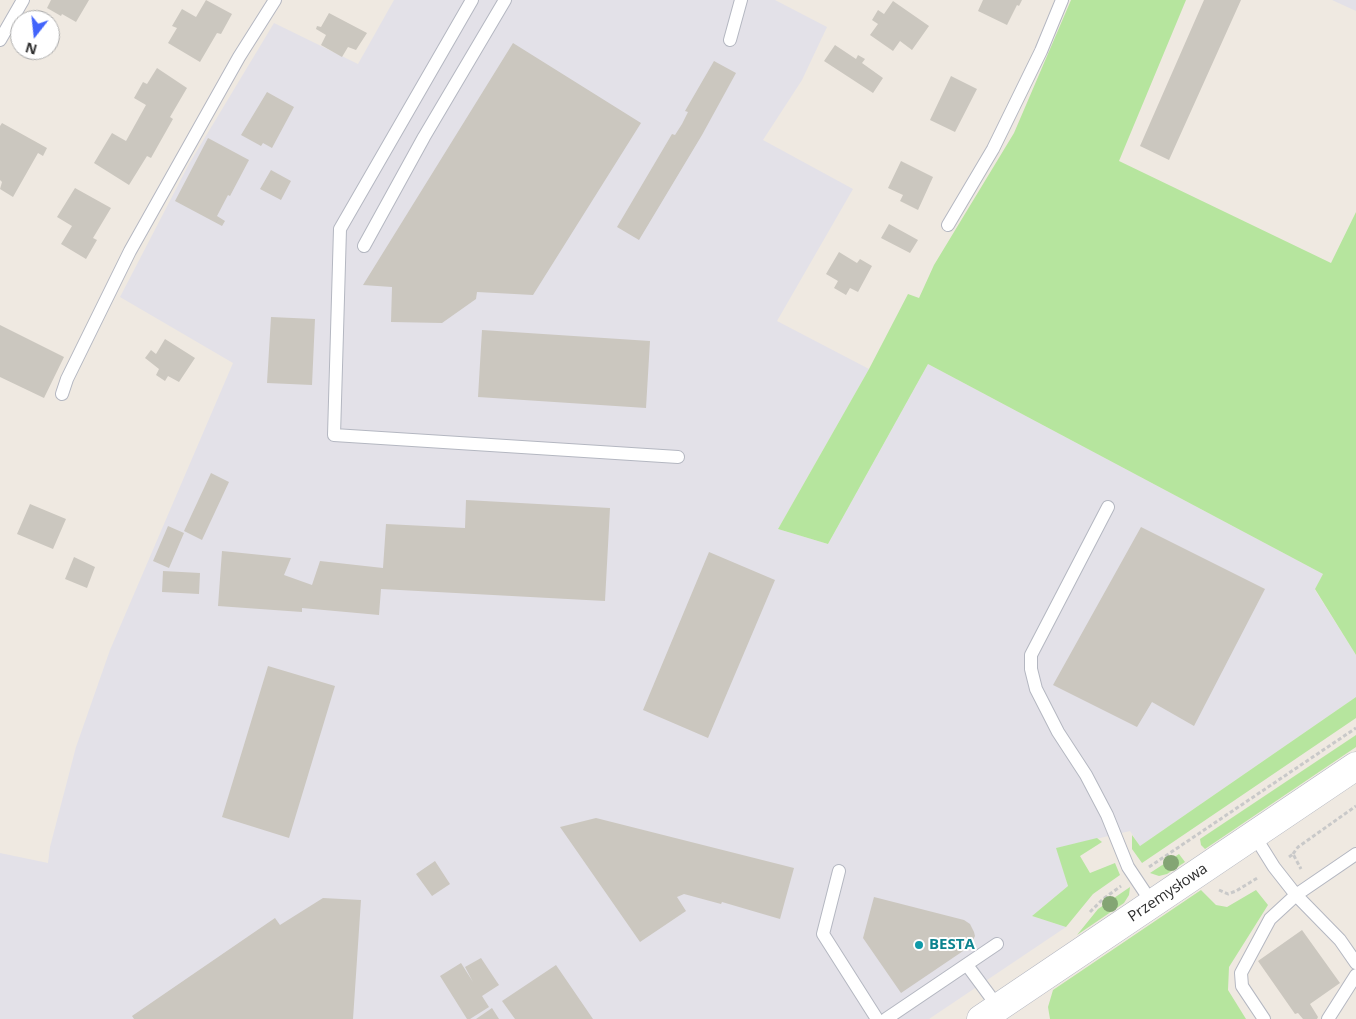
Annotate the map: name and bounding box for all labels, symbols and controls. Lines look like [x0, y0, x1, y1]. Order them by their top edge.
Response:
north arrow [10, 10, 60, 60]
text: N [23, 38, 39, 60]
street label: Przemysłowa [1125, 860, 1211, 926]
place label: BESTA [929, 936, 975, 954]
marker: BESTA [913, 939, 925, 951]

